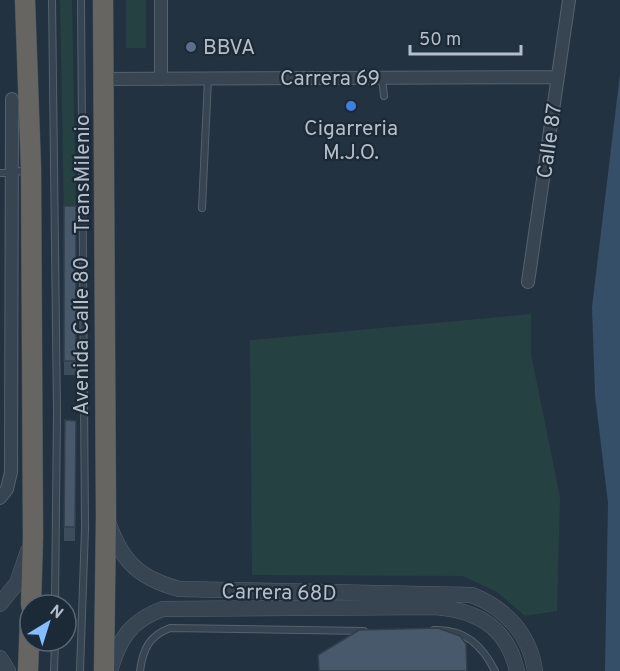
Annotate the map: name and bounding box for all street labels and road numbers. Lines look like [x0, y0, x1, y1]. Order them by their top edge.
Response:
street label: Carrera 69 [280, 66, 380, 93]
street label: Calle 87 [532, 102, 569, 180]
street label: TransMilenio [70, 114, 97, 234]
street label: Avenida Calle 80 [69, 257, 96, 415]
street label: Carrera 68D [221, 579, 337, 608]

